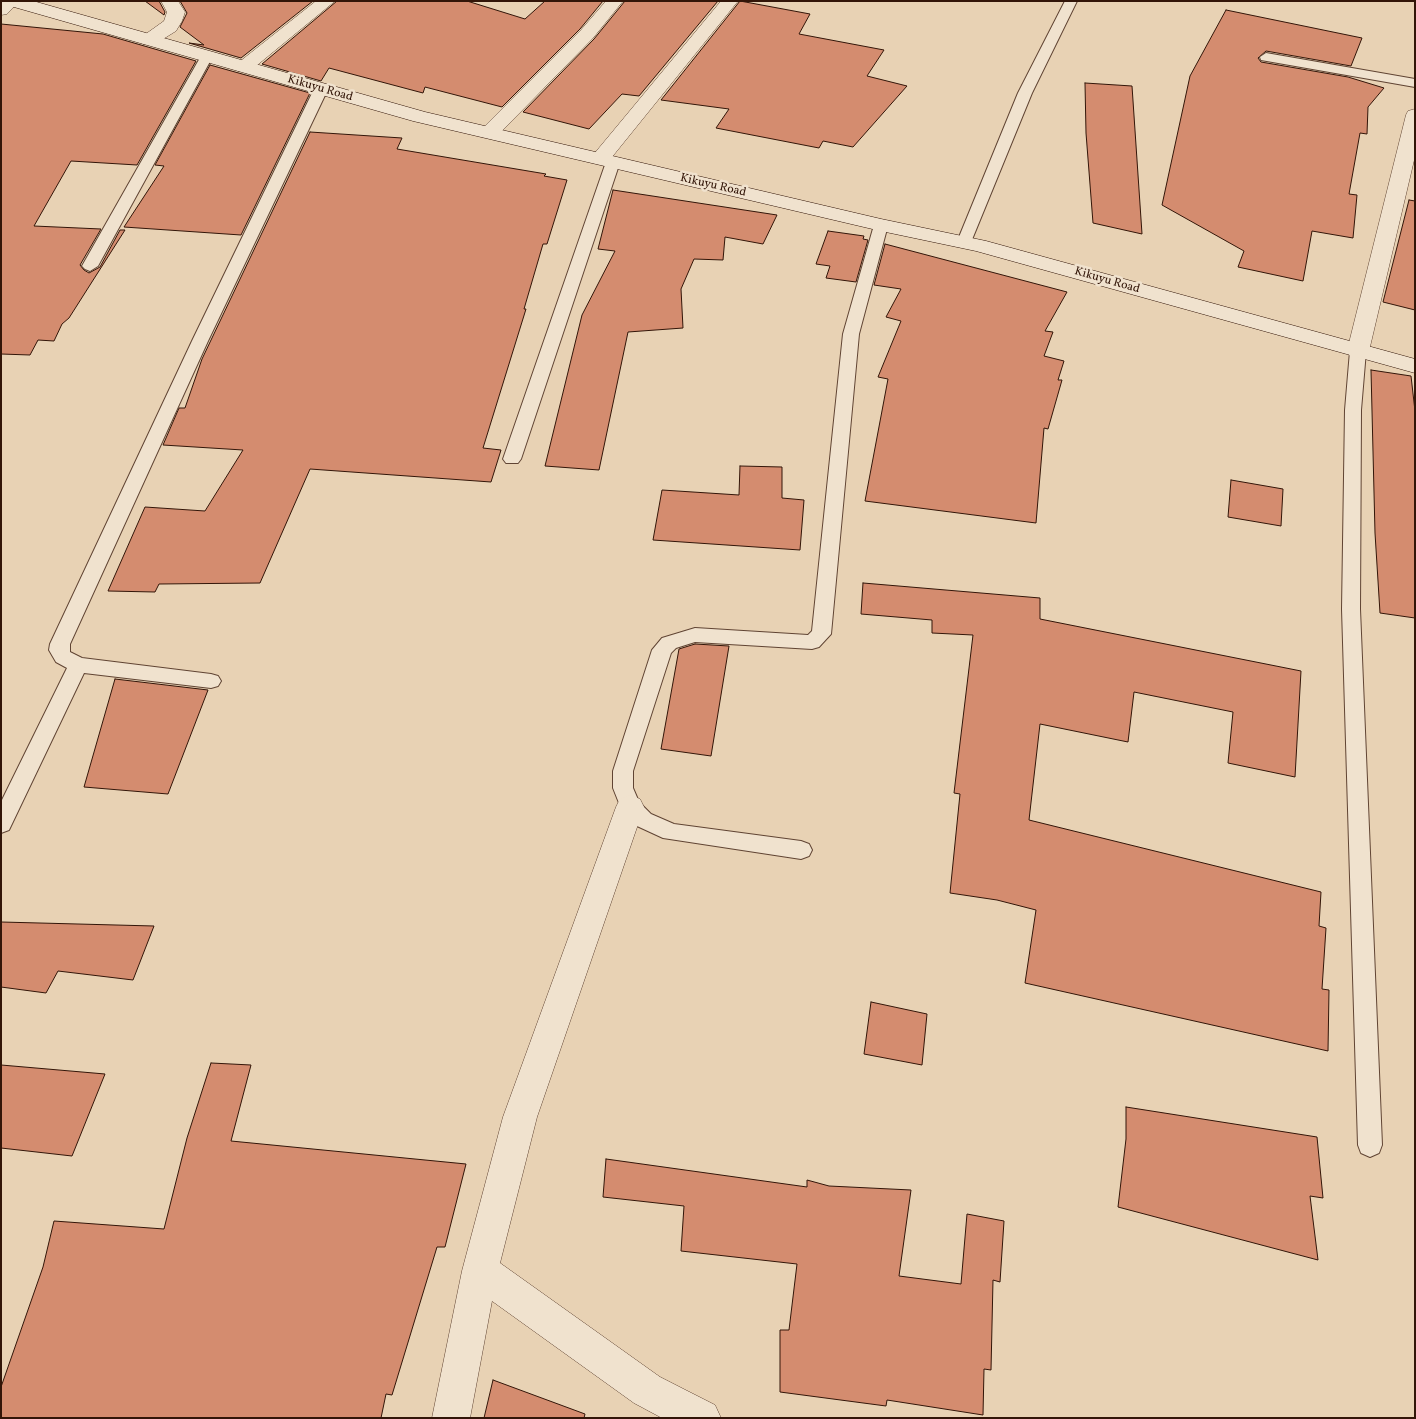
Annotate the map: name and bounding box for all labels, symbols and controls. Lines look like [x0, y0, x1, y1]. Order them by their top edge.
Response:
street label: Kikuyu Road [286, 73, 354, 105]
street label: Kikuyu Road [679, 171, 747, 201]
street label: Kikuyu Road [1073, 265, 1141, 297]

